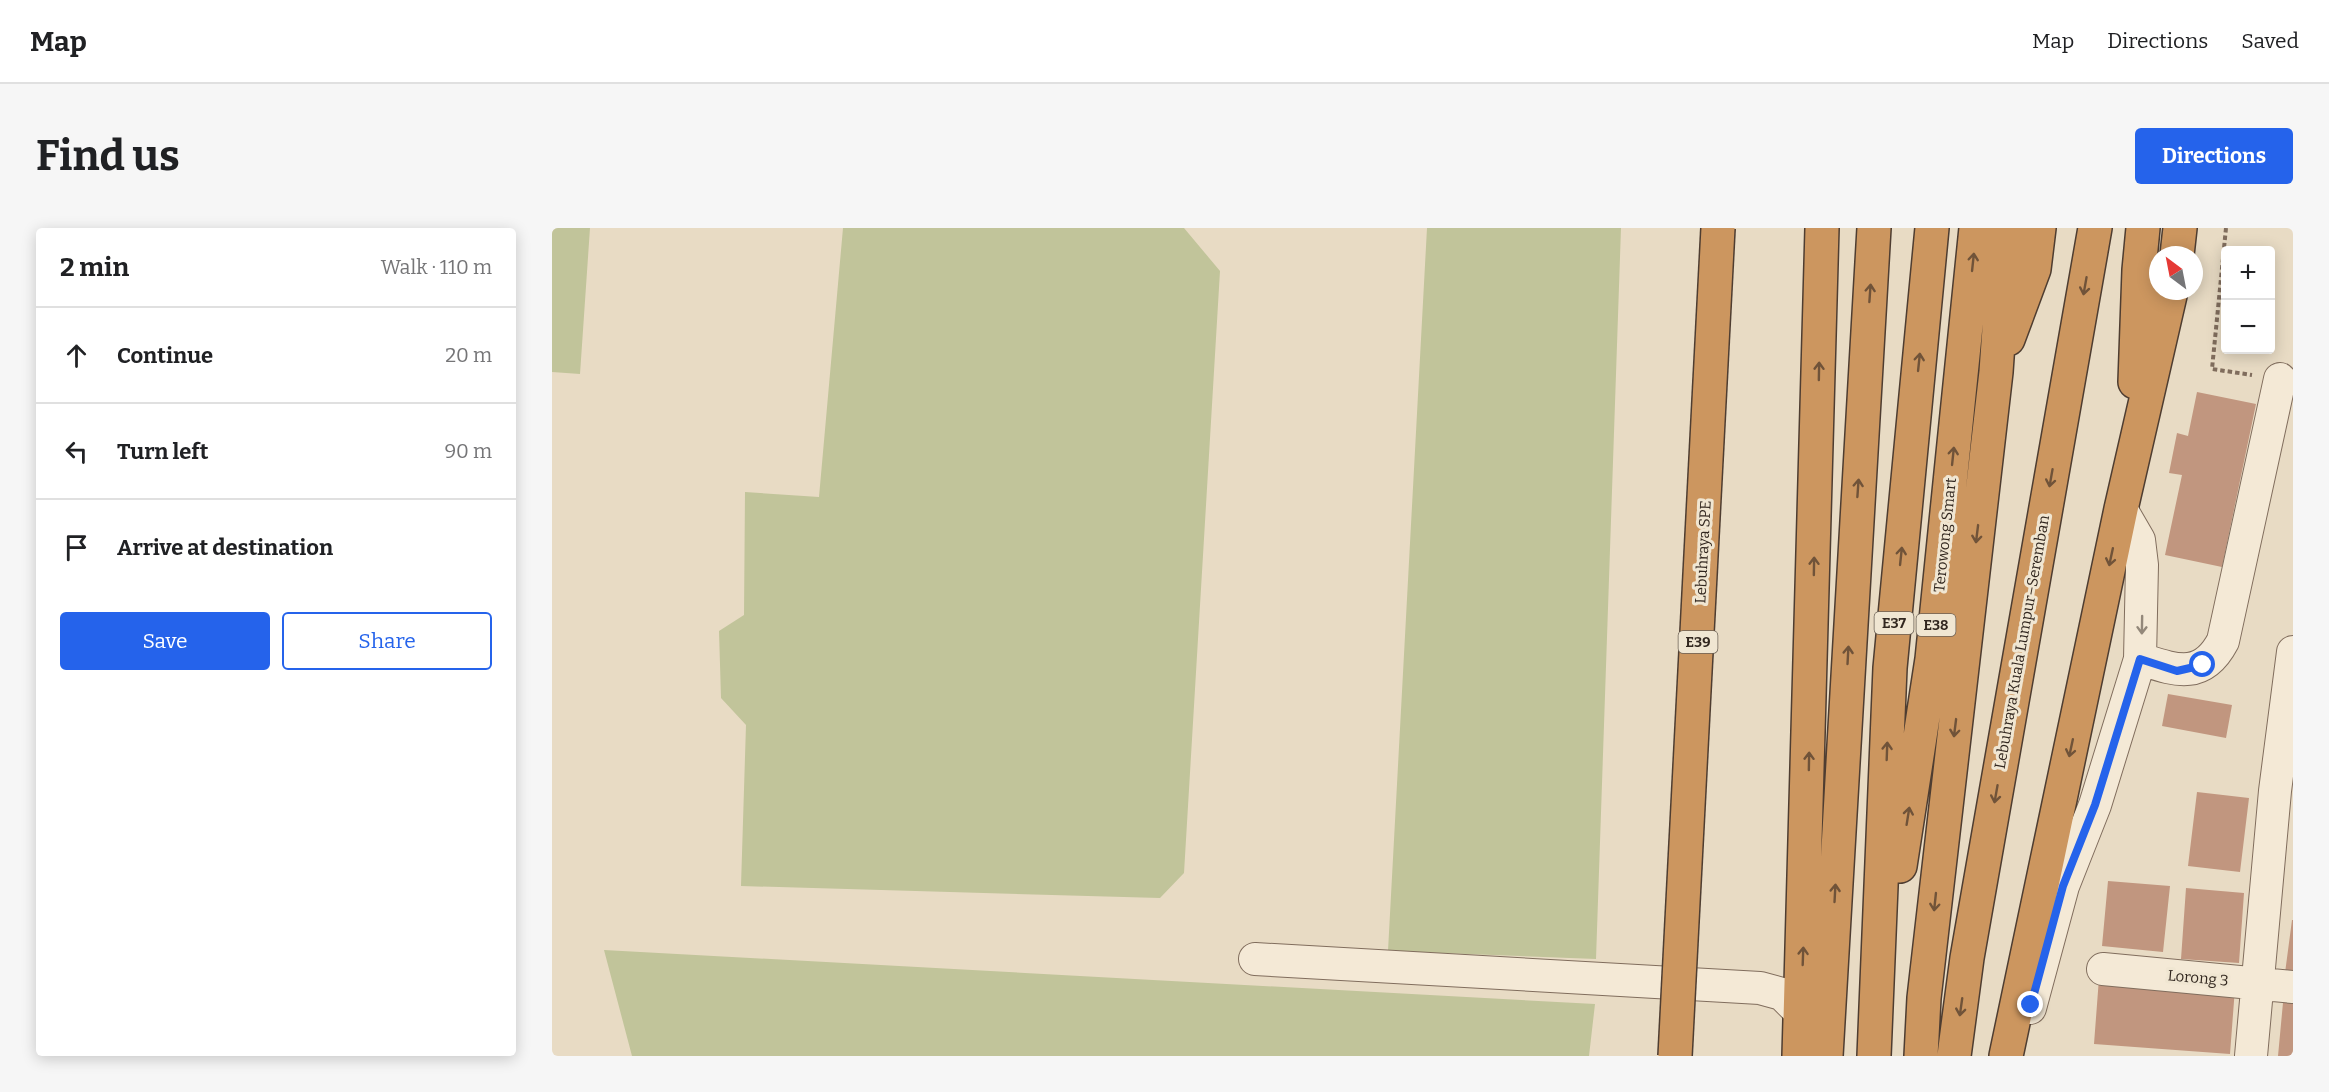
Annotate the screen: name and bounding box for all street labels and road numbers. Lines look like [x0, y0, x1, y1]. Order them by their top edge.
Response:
street label: Terowong Smart [1930, 476, 1960, 593]
street label: Lebuhraya SPE [1691, 500, 1715, 604]
street label: Lebuhraya Kuala Lumpur–Seremban [1991, 513, 2053, 770]
road number: E37 [1874, 612, 1914, 634]
road number: E38 [1916, 614, 1956, 636]
road number: E39 [1678, 631, 1718, 653]
street label: Lorong 3 [2167, 966, 2229, 990]

